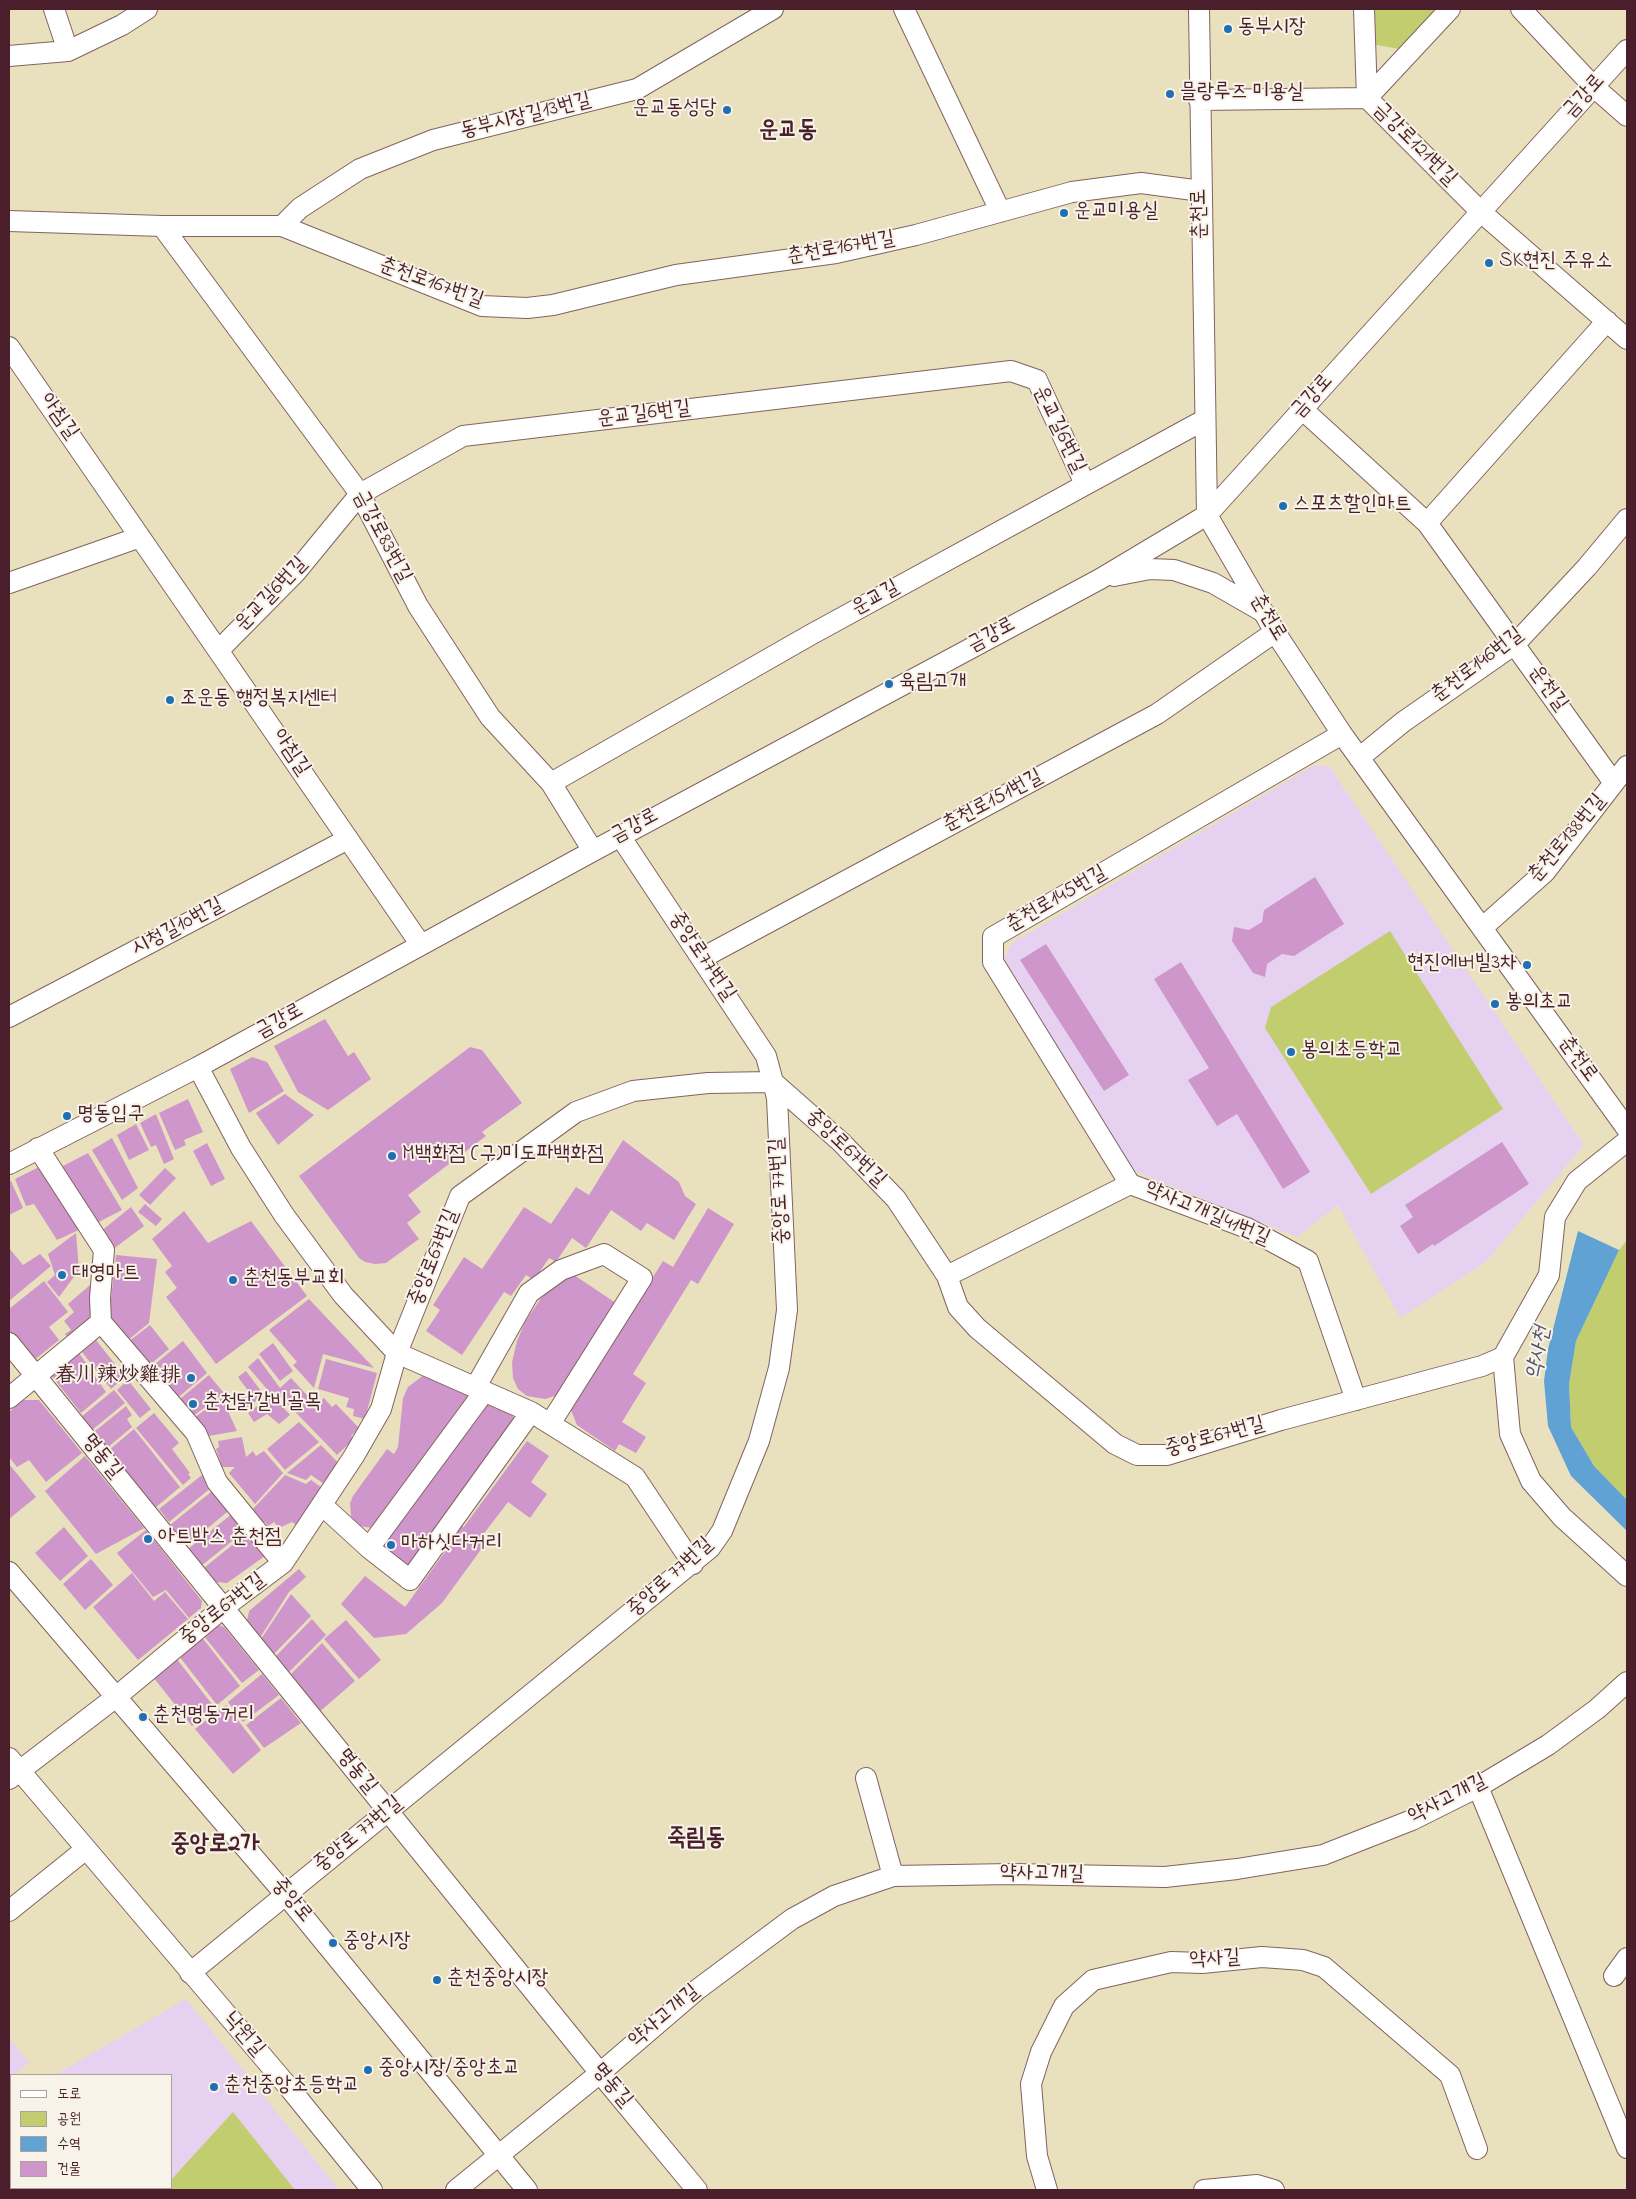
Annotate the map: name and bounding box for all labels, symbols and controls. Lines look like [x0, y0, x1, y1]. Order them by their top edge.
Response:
place label: 동부시장 [1238, 16, 1306, 42]
marker: 동부시장 [1222, 23, 1234, 35]
street label: 금강로 [1559, 70, 1611, 124]
place label: 믈랑루즈 미용실 [1180, 81, 1304, 107]
marker: 믈랑루즈 미용실 [1164, 88, 1176, 100]
street label: 동부시장길13번길 [458, 89, 594, 145]
place label: 운교동성당 [633, 97, 717, 123]
street label: 금강로121번길 [1367, 98, 1461, 192]
marker: 운교동성당 [721, 104, 733, 116]
district label: 운교동 [759, 118, 817, 146]
street label: 춘천로 [1188, 188, 1214, 240]
place label: 운교미용실 [1074, 200, 1158, 226]
marker: 운교미용실 [1058, 207, 1070, 219]
street label: 춘천로167번길 [785, 227, 897, 271]
place label: SK현진 주유소 [1499, 250, 1612, 276]
street label: 춘천로167번길 [375, 254, 487, 314]
marker: SK현진 주유소 [1483, 257, 1495, 269]
street label: 금강로 [1287, 370, 1339, 424]
street label: 운교길6번길 [1026, 382, 1090, 478]
street label: 아침길 [33, 389, 83, 445]
street label: 운교길6번길 [596, 397, 692, 433]
street label: 금강로83번길 [346, 486, 416, 588]
place label: 스포츠할인마트 [1293, 493, 1411, 519]
marker: 스포츠할인마트 [1277, 500, 1289, 512]
street label: 운교길6번길 [230, 553, 314, 637]
street label: 운교길 [848, 576, 904, 622]
street label: 춘천로 [1243, 590, 1291, 646]
street label: 금강로 [964, 613, 1020, 659]
street label: 춘천로146번길 [1427, 623, 1529, 709]
street label: 운천길 [1522, 661, 1572, 717]
place label: 육림고개 [899, 671, 967, 697]
marker: 육림고개 [883, 678, 895, 690]
place label: 조운동 행정복지센터 [180, 687, 337, 713]
marker: 조운동 행정복지센터 [164, 694, 176, 706]
street label: 아침길 [265, 725, 315, 781]
street label: 춘천로151번길 [939, 765, 1047, 839]
street label: 춘천로138번길 [1524, 790, 1612, 888]
street label: 금강로 [607, 804, 663, 850]
street label: 춘천로145번길 [1002, 861, 1112, 939]
street label: 시청길10번길 [128, 893, 228, 963]
street label: 중앙로77번길 [662, 908, 740, 1006]
place label: 현진에버빌3차 [1407, 952, 1517, 978]
marker: 현진에버빌3차 [1521, 959, 1533, 971]
place label: 봉의초교 [1505, 991, 1573, 1017]
marker: 봉의초교 [1489, 998, 1501, 1010]
street label: 금강로 [252, 999, 308, 1045]
street label: 춘천로 [1552, 1032, 1602, 1088]
place label: 봉의초등학교 [1301, 1039, 1402, 1065]
marker: 봉의초등학교 [1285, 1046, 1297, 1058]
place label: 명동입구 [77, 1103, 145, 1129]
street label: 중앙로67번길 [799, 1104, 891, 1194]
marker: 명동입구 [61, 1110, 73, 1122]
street label: 중앙로 77번길 [766, 1137, 796, 1245]
place label: M백화점 (구)미도파백화점 [402, 1143, 604, 1169]
marker: M백화점 (구)미도파백화점 [386, 1150, 398, 1162]
street label: 약사고개길41번길 [1141, 1177, 1273, 1253]
street label: 중앙로67번길 [404, 1206, 466, 1310]
place label: 대영마트 [72, 1262, 140, 1288]
place label: 춘천동부교회 [243, 1267, 344, 1293]
marker: 대영마트 [56, 1269, 68, 1281]
marker: 춘천동부교회 [227, 1274, 239, 1286]
water label: 약사천 [1522, 1324, 1558, 1382]
place label: 春川辣炒雞排 [55, 1365, 181, 1391]
marker: 春川辣炒雞排 [185, 1372, 197, 1384]
place label: 춘천닭갈비골목 [203, 1391, 321, 1417]
marker: 춘천닭갈비골목 [187, 1398, 199, 1410]
street label: 중앙로67번길 [1162, 1413, 1268, 1463]
street label: 명동길 [75, 1429, 127, 1485]
place label: 아트박스 춘천점 [158, 1526, 282, 1552]
place label: 마하싯다커리 [401, 1532, 502, 1558]
marker: 아트박스 춘천점 [142, 1533, 154, 1545]
street label: 중앙로 77번길 [623, 1533, 719, 1623]
marker: 마하싯다커리 [385, 1539, 397, 1551]
street label: 중앙로67번길 [175, 1569, 271, 1651]
place label: 춘천명동거리 [153, 1704, 254, 1730]
marker: 춘천명동거리 [137, 1711, 149, 1723]
street label: 명동길 [330, 1744, 382, 1800]
street label: 약사고개길 [1405, 1770, 1491, 1830]
street label: 중앙로 77번길 [309, 1792, 409, 1878]
district label: 죽림동 [667, 1826, 725, 1854]
district label: 중앙로2가 [170, 1832, 260, 1860]
street label: 약사고개길 [1000, 1862, 1084, 1888]
street label: 중앙로 [265, 1873, 317, 1929]
place label: 중앙시장 [343, 1930, 411, 1956]
marker: 중앙시장 [327, 1937, 339, 1949]
street label: 약사길 [1189, 1946, 1241, 1974]
place label: 춘천중앙시장 [447, 1967, 548, 1993]
marker: 춘천중앙시장 [431, 1974, 443, 1986]
street label: 약사고개길 [625, 1980, 705, 2054]
street label: 낙원길 [217, 2008, 269, 2062]
place label: 중앙시장/중앙초교 [378, 2057, 520, 2083]
street label: 명동길 [585, 2058, 637, 2114]
marker: 중앙시장/중앙초교 [362, 2064, 374, 2076]
legend [10, 2074, 172, 2189]
place label: 춘천중앙초등학교 [224, 2074, 359, 2100]
marker: 춘천중앙초등학교 [208, 2081, 220, 2093]
text: 도로 [57, 2083, 81, 2105]
text: 공원 [57, 2108, 81, 2130]
text: 수역 [57, 2133, 81, 2155]
text: 건물 [57, 2158, 81, 2180]

